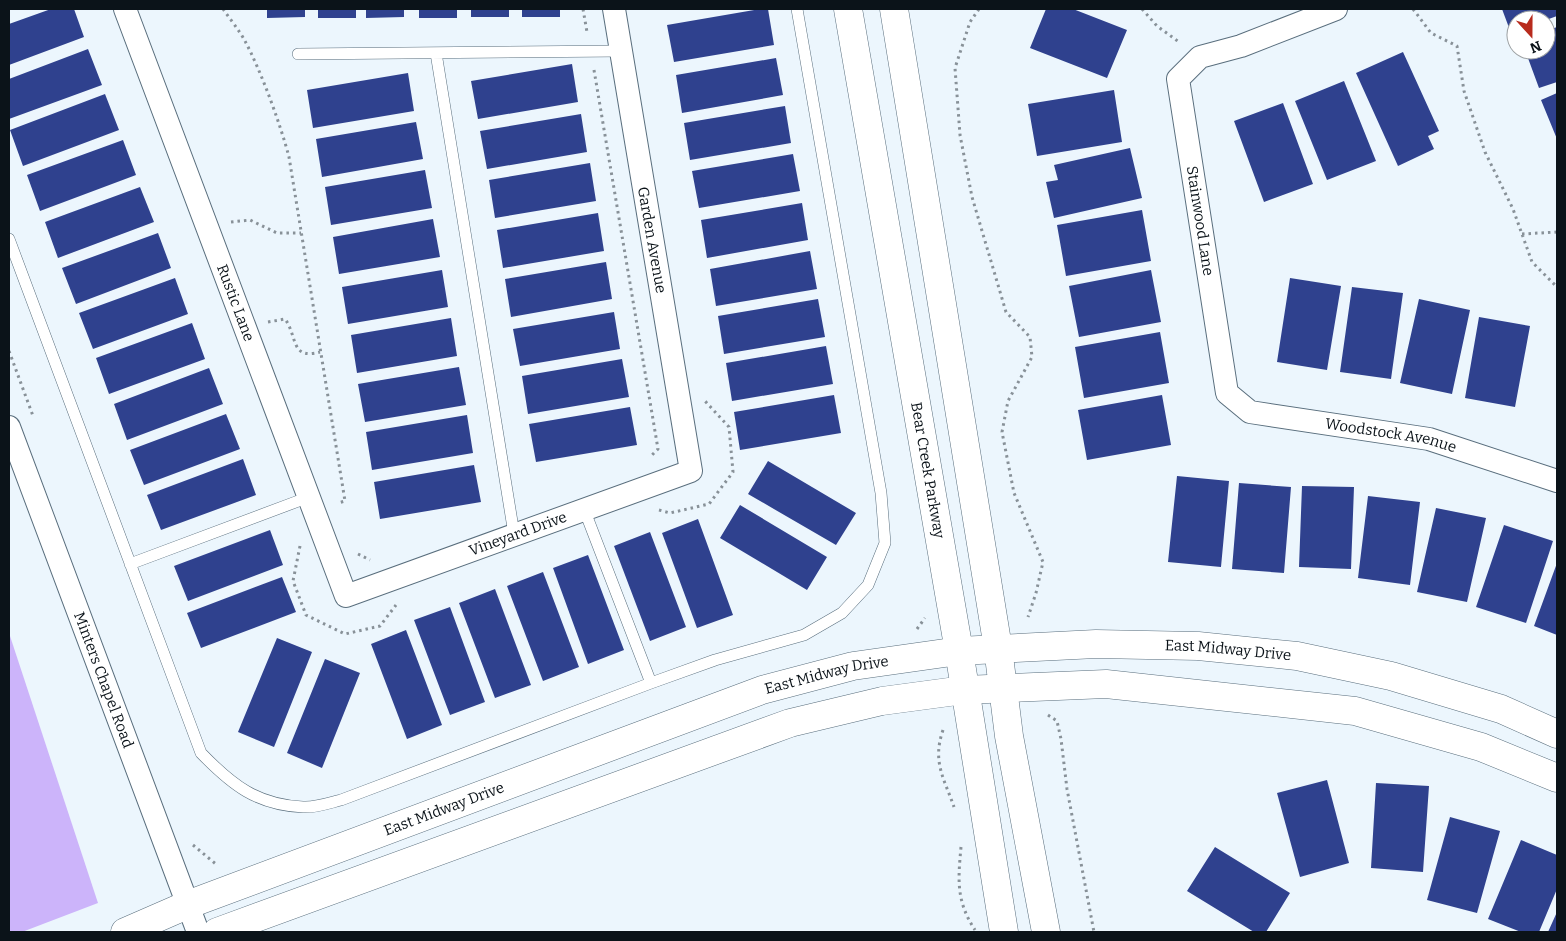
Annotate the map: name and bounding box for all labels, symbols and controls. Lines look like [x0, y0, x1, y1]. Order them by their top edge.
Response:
north arrow [1506, 10, 1556, 60]
text: N [1527, 37, 1544, 57]
street label: Stainwood Lane [1183, 165, 1218, 277]
street label: Garden Avenue [634, 185, 670, 295]
street label: Rustic Lane [213, 262, 258, 344]
street label: Bear Creek Parkway [907, 401, 948, 540]
street label: Woodstock Avenue [1324, 414, 1459, 456]
street label: Vineyard Drive [467, 508, 569, 560]
street label: Minters Chapel Road [70, 609, 137, 751]
street label: East Midway Drive [1165, 636, 1292, 664]
street label: East Midway Drive [763, 652, 890, 698]
street label: East Midway Drive [381, 778, 507, 840]

